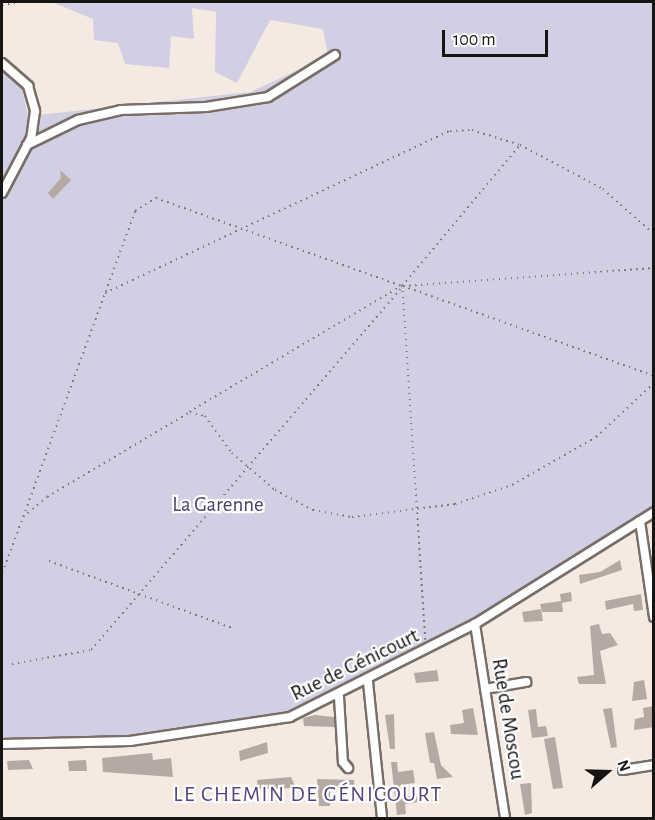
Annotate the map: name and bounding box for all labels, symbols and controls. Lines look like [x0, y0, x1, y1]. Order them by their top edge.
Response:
scale bar [445, 18, 552, 56]
text: 100 m [453, 31, 496, 49]
park label: La Garenne [172, 492, 264, 518]
street label: Rue de Génicourt [287, 623, 423, 707]
street label: Rue de Moscou [486, 657, 530, 781]
north arrow [577, 742, 637, 802]
text: N [614, 758, 633, 774]
district label: LE CHEMIN DE GÉNICOURT [173, 782, 443, 808]

